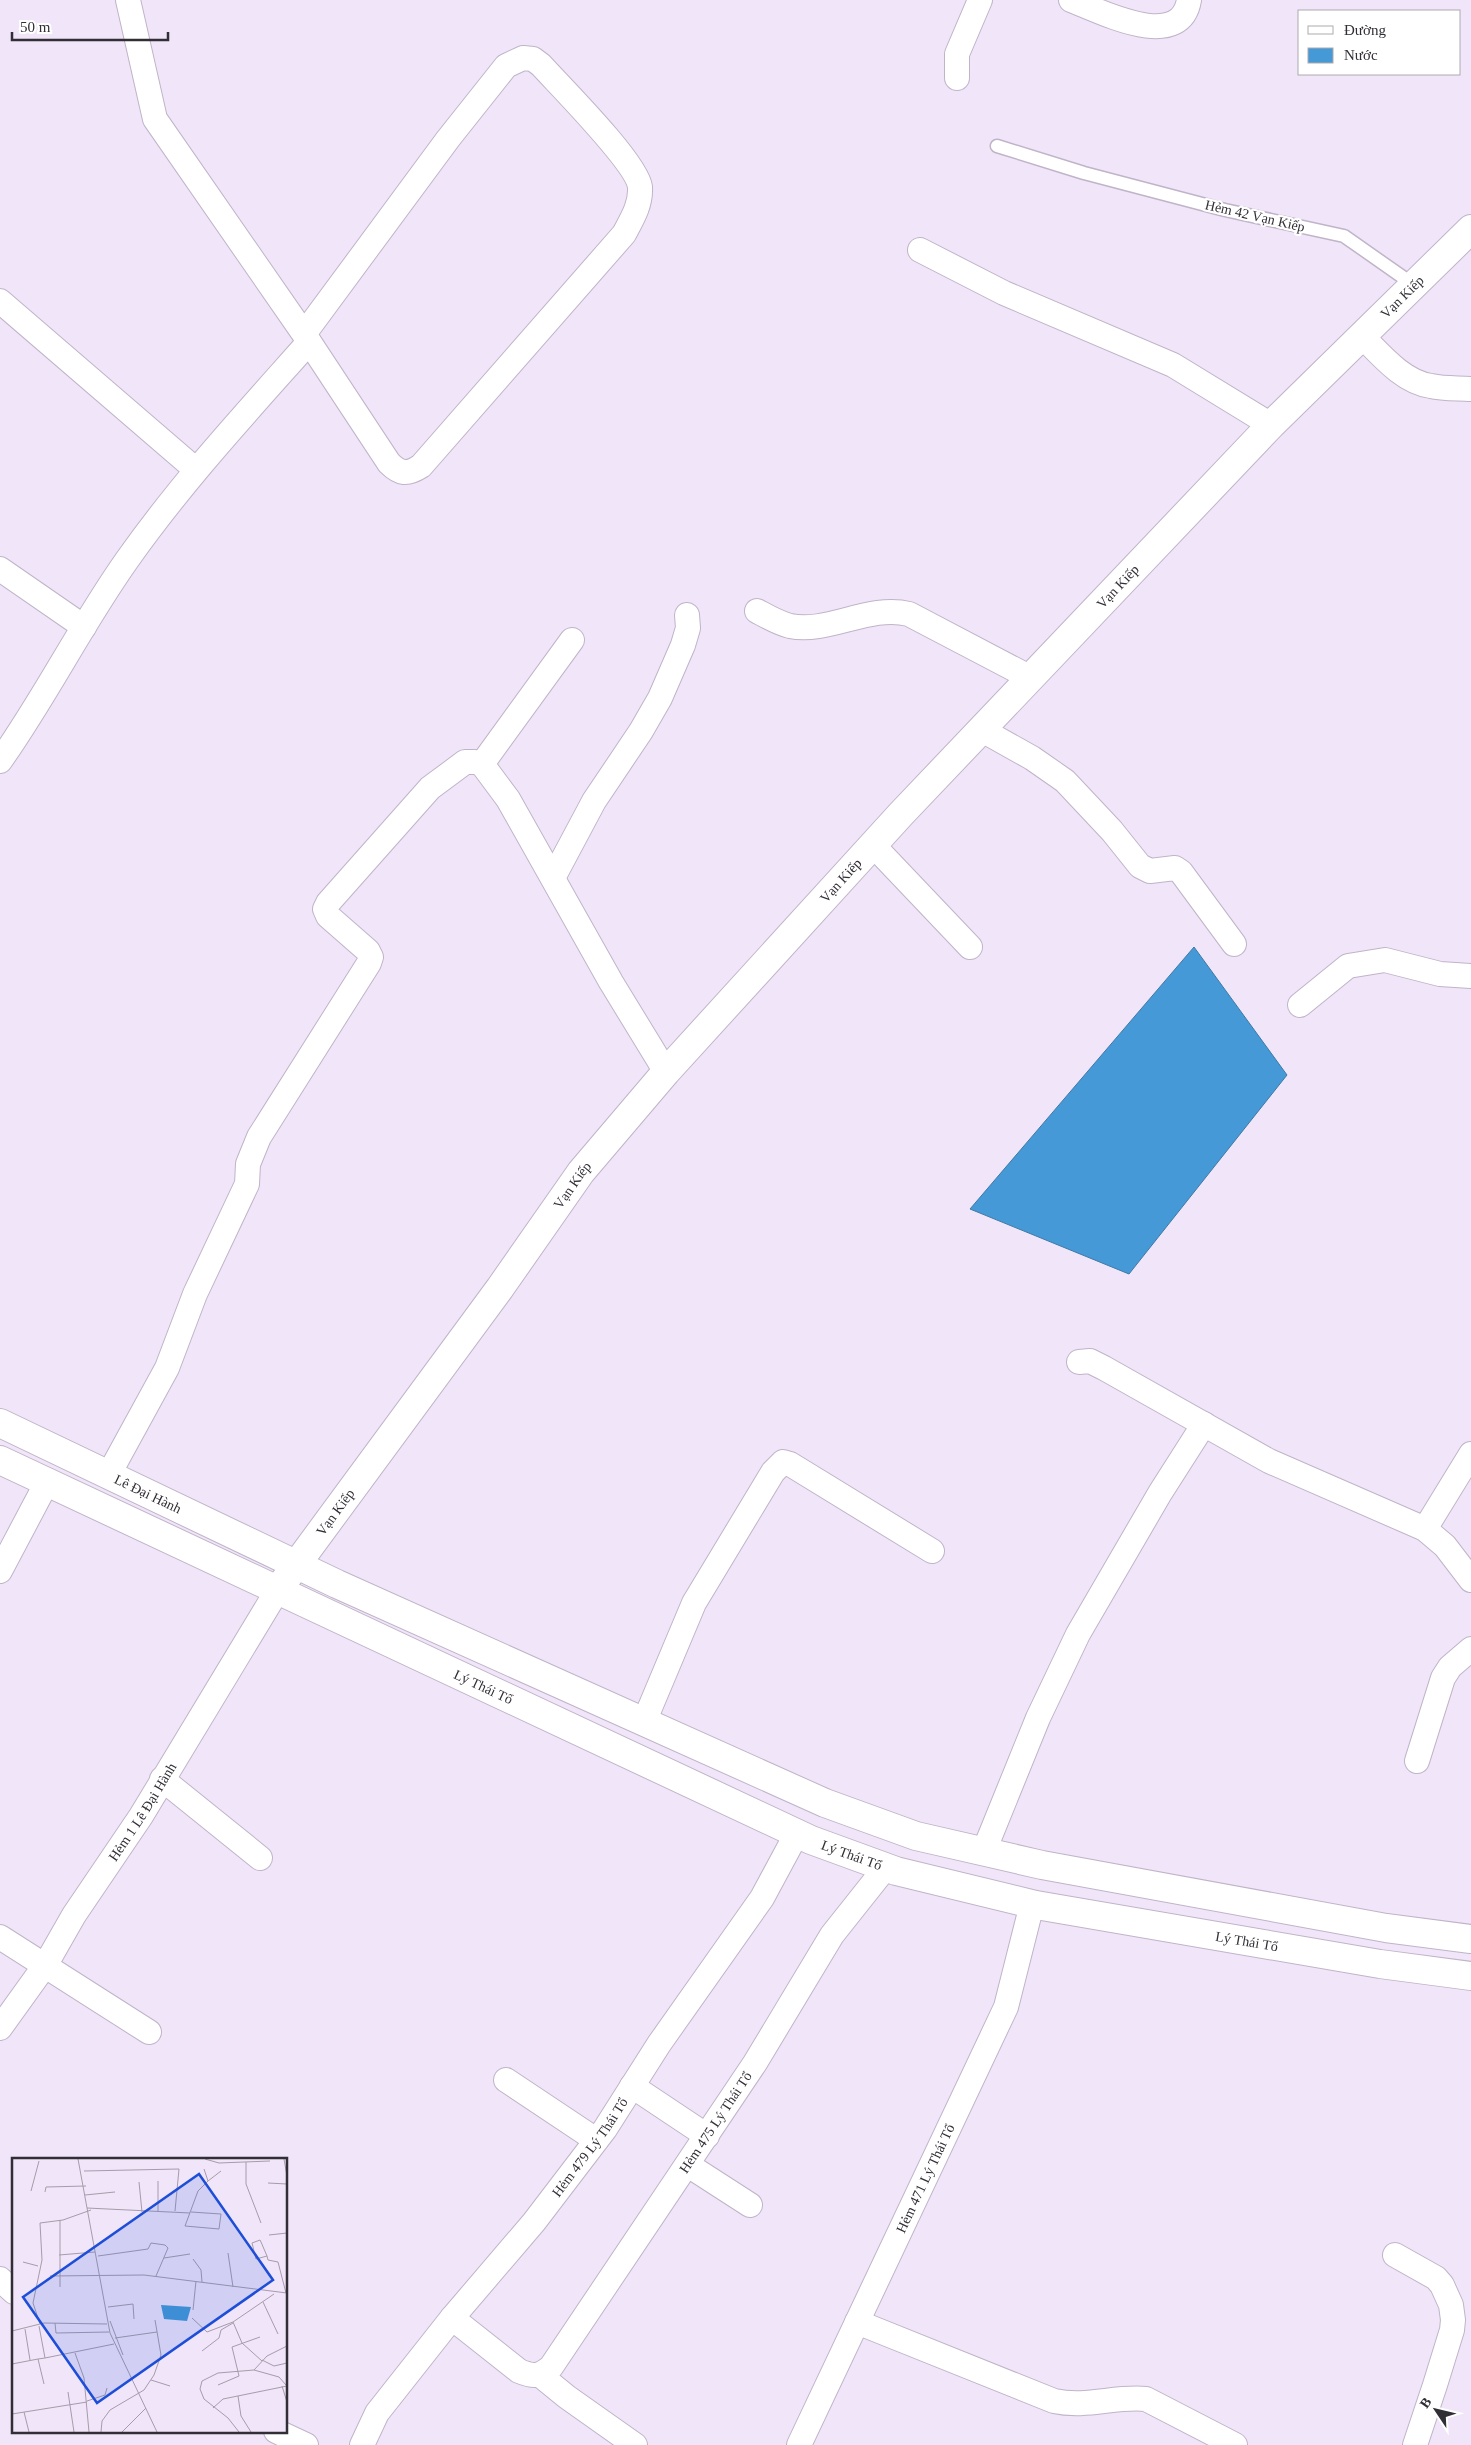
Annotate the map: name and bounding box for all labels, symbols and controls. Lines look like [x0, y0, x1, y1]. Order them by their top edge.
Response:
scale bar [12, 10, 169, 42]
legend [1298, 10, 1461, 75]
text: 50 m [20, 19, 51, 35]
text: Đường [1344, 22, 1386, 38]
text: Nước [1344, 47, 1378, 63]
street label: Hẻm 42 Vạn Kiếp [1204, 197, 1306, 235]
street label: Vạn Kiếp [1377, 272, 1426, 321]
street label: Vạn Kiếp [1093, 562, 1142, 611]
street label: Vạn Kiếp [817, 855, 864, 906]
street label: Vạn Kiếp [550, 1159, 594, 1211]
street label: Lê Đại Hành [112, 1471, 184, 1516]
street label: Vạn Kiếp [313, 1486, 357, 1538]
street label: Lý Thái Tổ [452, 1666, 515, 1707]
street label: Hẻm 1 Lê Đại Hành [105, 1760, 179, 1864]
street label: Lý Thái Tổ [819, 1837, 884, 1873]
street label: Lý Thái Tổ [1214, 1928, 1279, 1954]
street label: Hẻm 475 Lý Thái Tổ [676, 2069, 755, 2176]
street label: Hẻm 479 Lý Thái Tổ [549, 2095, 630, 2199]
street label: Hẻm 471 Lý Thái Tổ [893, 2121, 957, 2235]
inset map [12, 2158, 288, 2432]
north arrow [1411, 2385, 1461, 2435]
text: B [1417, 2395, 1435, 2411]

